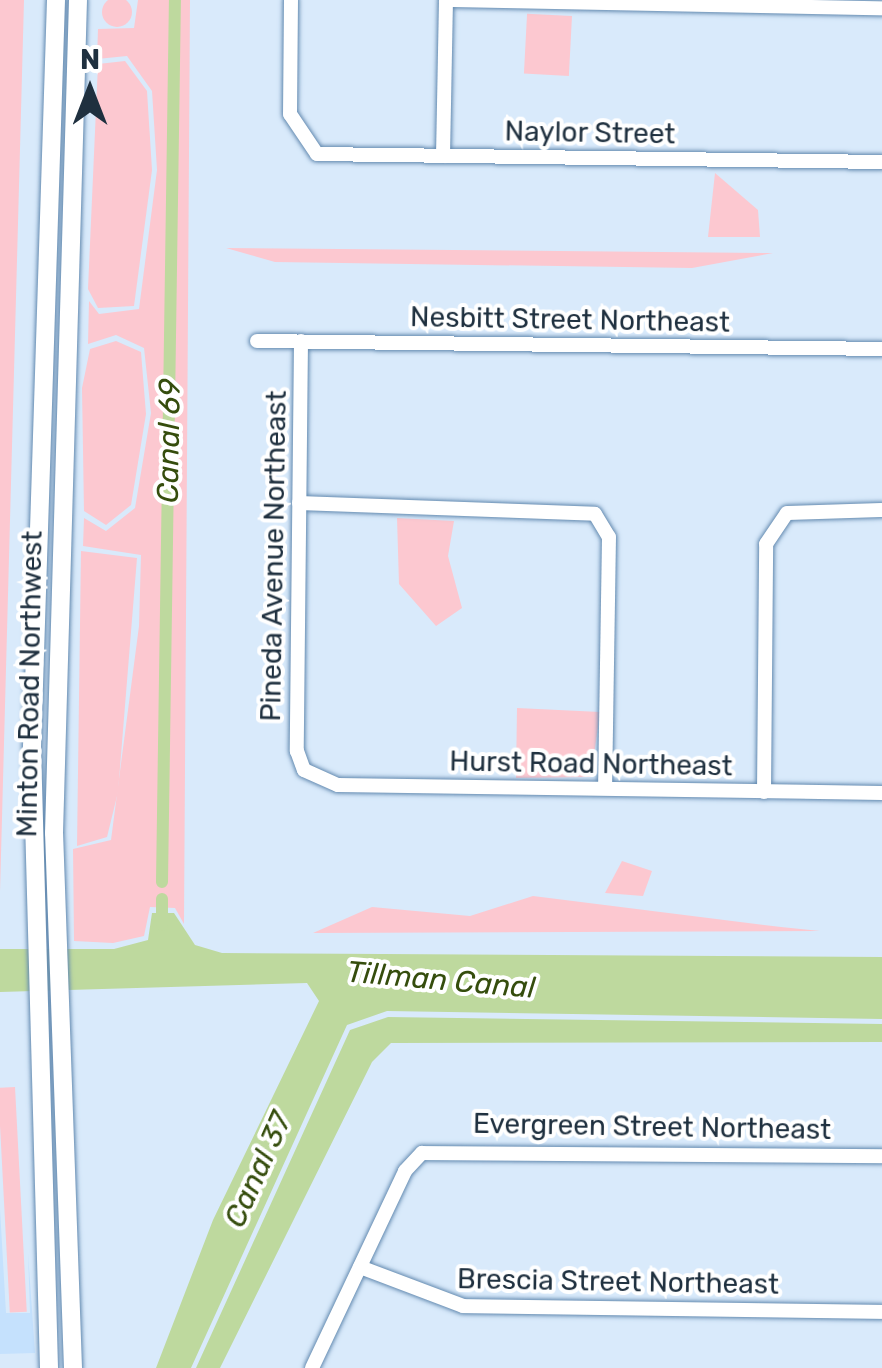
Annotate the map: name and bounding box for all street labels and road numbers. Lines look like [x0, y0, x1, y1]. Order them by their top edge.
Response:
street label: Naylor Street [504, 115, 676, 151]
street label: Nesbitt Street Northeast [410, 300, 730, 340]
street label: Pineda Avenue Northeast [254, 390, 294, 722]
street label: Minton Road Northwest [11, 530, 49, 838]
street label: Hurst Road Northeast [449, 745, 733, 783]
street label: Evergreen Street Northeast [473, 1107, 831, 1147]
street label: Brescia Street Northeast [457, 1262, 779, 1302]

